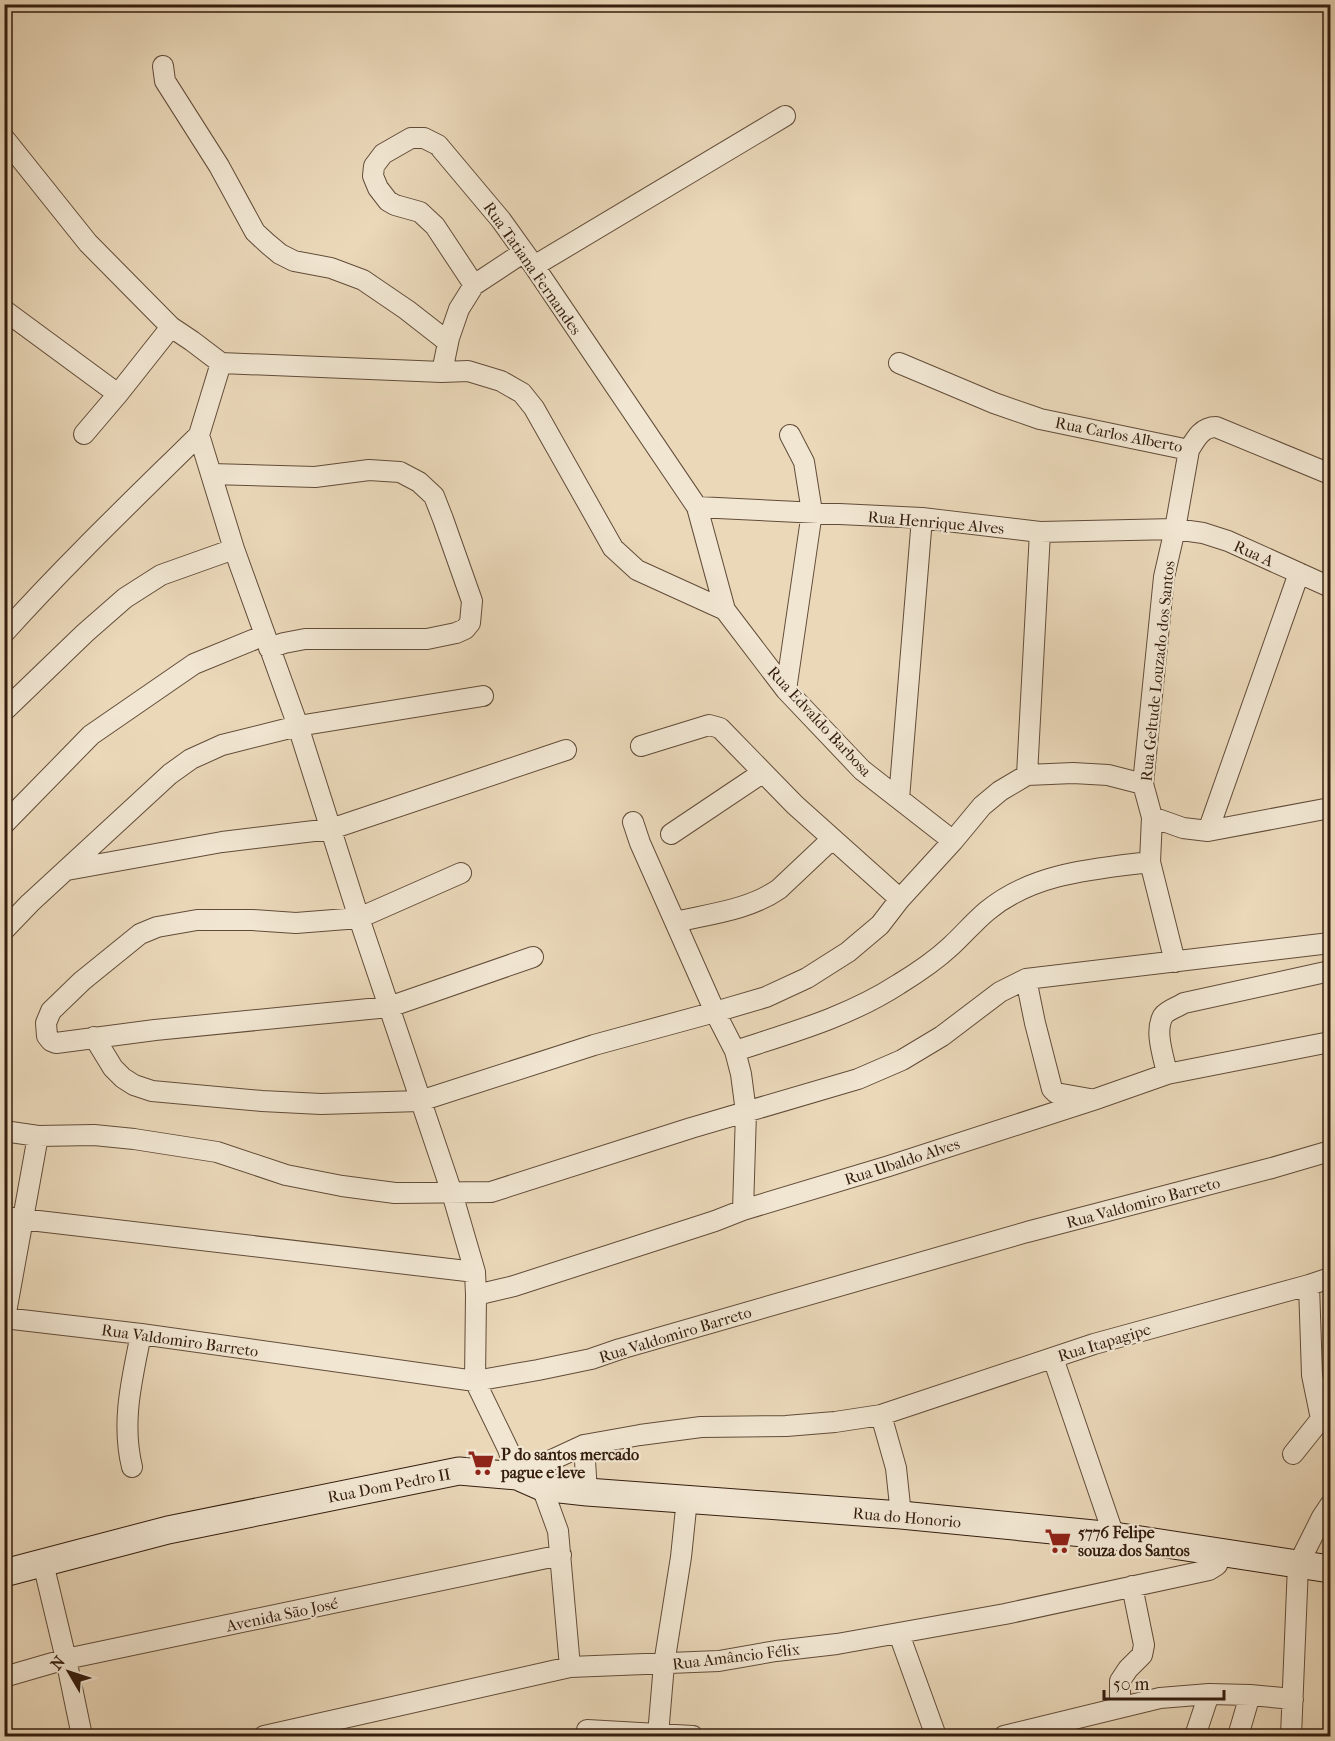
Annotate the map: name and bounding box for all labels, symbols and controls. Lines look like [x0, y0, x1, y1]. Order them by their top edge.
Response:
street label: Rua Tatiana Fernandes [480, 198, 586, 338]
street label: Rua Carlos Alberto [1053, 413, 1184, 456]
street label: Rua Henrique Alves [867, 507, 1005, 538]
street label: Rua A [1231, 536, 1277, 571]
street label: Rua Geltude Louzado dos Santos [1136, 560, 1179, 782]
street label: Rua Edvaldo Barbosa [764, 662, 876, 781]
street label: Rua Ubaldo Alves [842, 1134, 962, 1189]
street label: Rua Valdomiro Barreto [1064, 1173, 1222, 1232]
street label: Rua Valdomiro Barreto [597, 1302, 754, 1367]
street label: Rua Itapagipe [1055, 1319, 1153, 1366]
street label: Rua Valdomiro Barreto [100, 1320, 260, 1361]
place label: P do santos mercado pague e leve [500, 1445, 639, 1483]
supermarket icon: P do santos mercado pague e leve [466, 1448, 496, 1478]
street label: Rua Dom Pedro II [326, 1464, 452, 1507]
street label: Rua do Honorio [852, 1503, 962, 1532]
place label: 5776 Felipe souza dos Santos [1078, 1523, 1190, 1560]
supermarket icon: 5776 Felipe souza dos Santos [1043, 1526, 1073, 1556]
street label: Avenida São José [223, 1593, 340, 1636]
street label: Rua Amâncio Félix [671, 1639, 802, 1674]
north arrow [39, 1642, 99, 1702]
text: N [47, 1652, 69, 1674]
scale bar [1104, 1663, 1224, 1701]
text: 50 m [1113, 1674, 1150, 1695]

